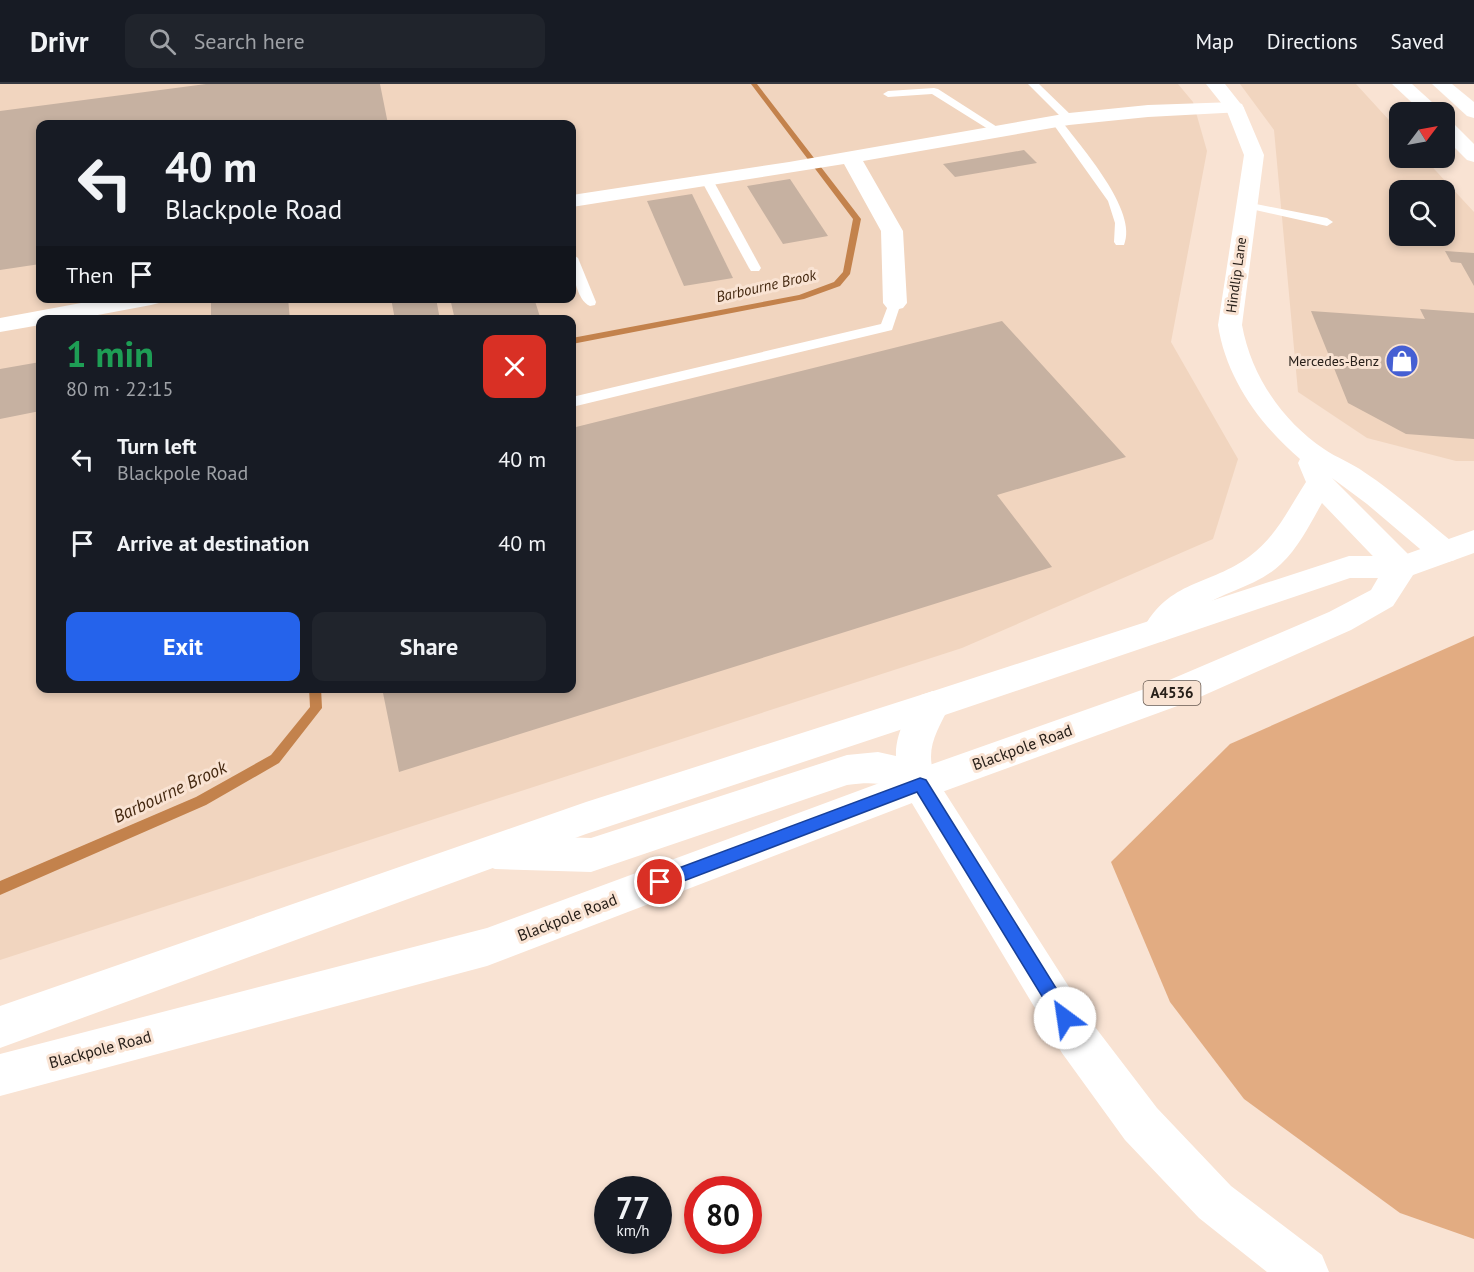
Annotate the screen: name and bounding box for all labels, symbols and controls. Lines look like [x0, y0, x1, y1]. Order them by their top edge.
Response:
search box [125, 14, 545, 68]
text: Drivr [30, 23, 89, 60]
icon: search [146, 25, 179, 58]
text: Search here [194, 27, 305, 55]
text: Map [1195, 28, 1234, 55]
text: Directions [1267, 28, 1358, 55]
text: Saved [1391, 28, 1444, 55]
north arrow [1389, 102, 1455, 168]
map controls [1389, 102, 1455, 246]
text: 40 m [165, 139, 257, 194]
icon: left [66, 144, 144, 222]
button: search [1389, 180, 1455, 246]
text: Blackpole Road [165, 192, 342, 226]
street label: Hindlip Lane [1222, 236, 1250, 314]
icon: arrive [125, 258, 158, 291]
text: Then [66, 261, 113, 289]
water label: Barbourne Brook [714, 264, 819, 306]
text: 1 min [66, 330, 154, 377]
button: close [483, 335, 546, 398]
shop icon: Mercedes-Benz [1384, 343, 1420, 379]
place label: Mercedes-Benz [1288, 352, 1379, 370]
text: 80 m · 22:15 [66, 376, 173, 402]
text: Turn left [117, 432, 197, 460]
icon: left [66, 443, 99, 476]
text: 40 m [498, 445, 546, 473]
text: Blackpole Road [117, 460, 248, 486]
icon: arrive [66, 527, 99, 560]
text: Arrive at destination [117, 529, 309, 557]
text: 40 m [498, 529, 546, 557]
button: Exit [66, 612, 300, 681]
button: Share [312, 612, 546, 681]
road number: A4536 [1144, 681, 1200, 705]
street label: Blackpole Road [969, 720, 1075, 774]
water label: Barbourne Brook [109, 755, 231, 828]
pin [634, 856, 685, 907]
icon: arrive [643, 865, 676, 898]
street label: Blackpole Road [514, 889, 620, 945]
position arrow [1033, 986, 1097, 1050]
street label: Blackpole Road [47, 1026, 153, 1072]
speed limit sign: 80 [684, 1176, 762, 1254]
text: 77 [616, 1188, 650, 1227]
text: km/h [617, 1221, 649, 1240]

